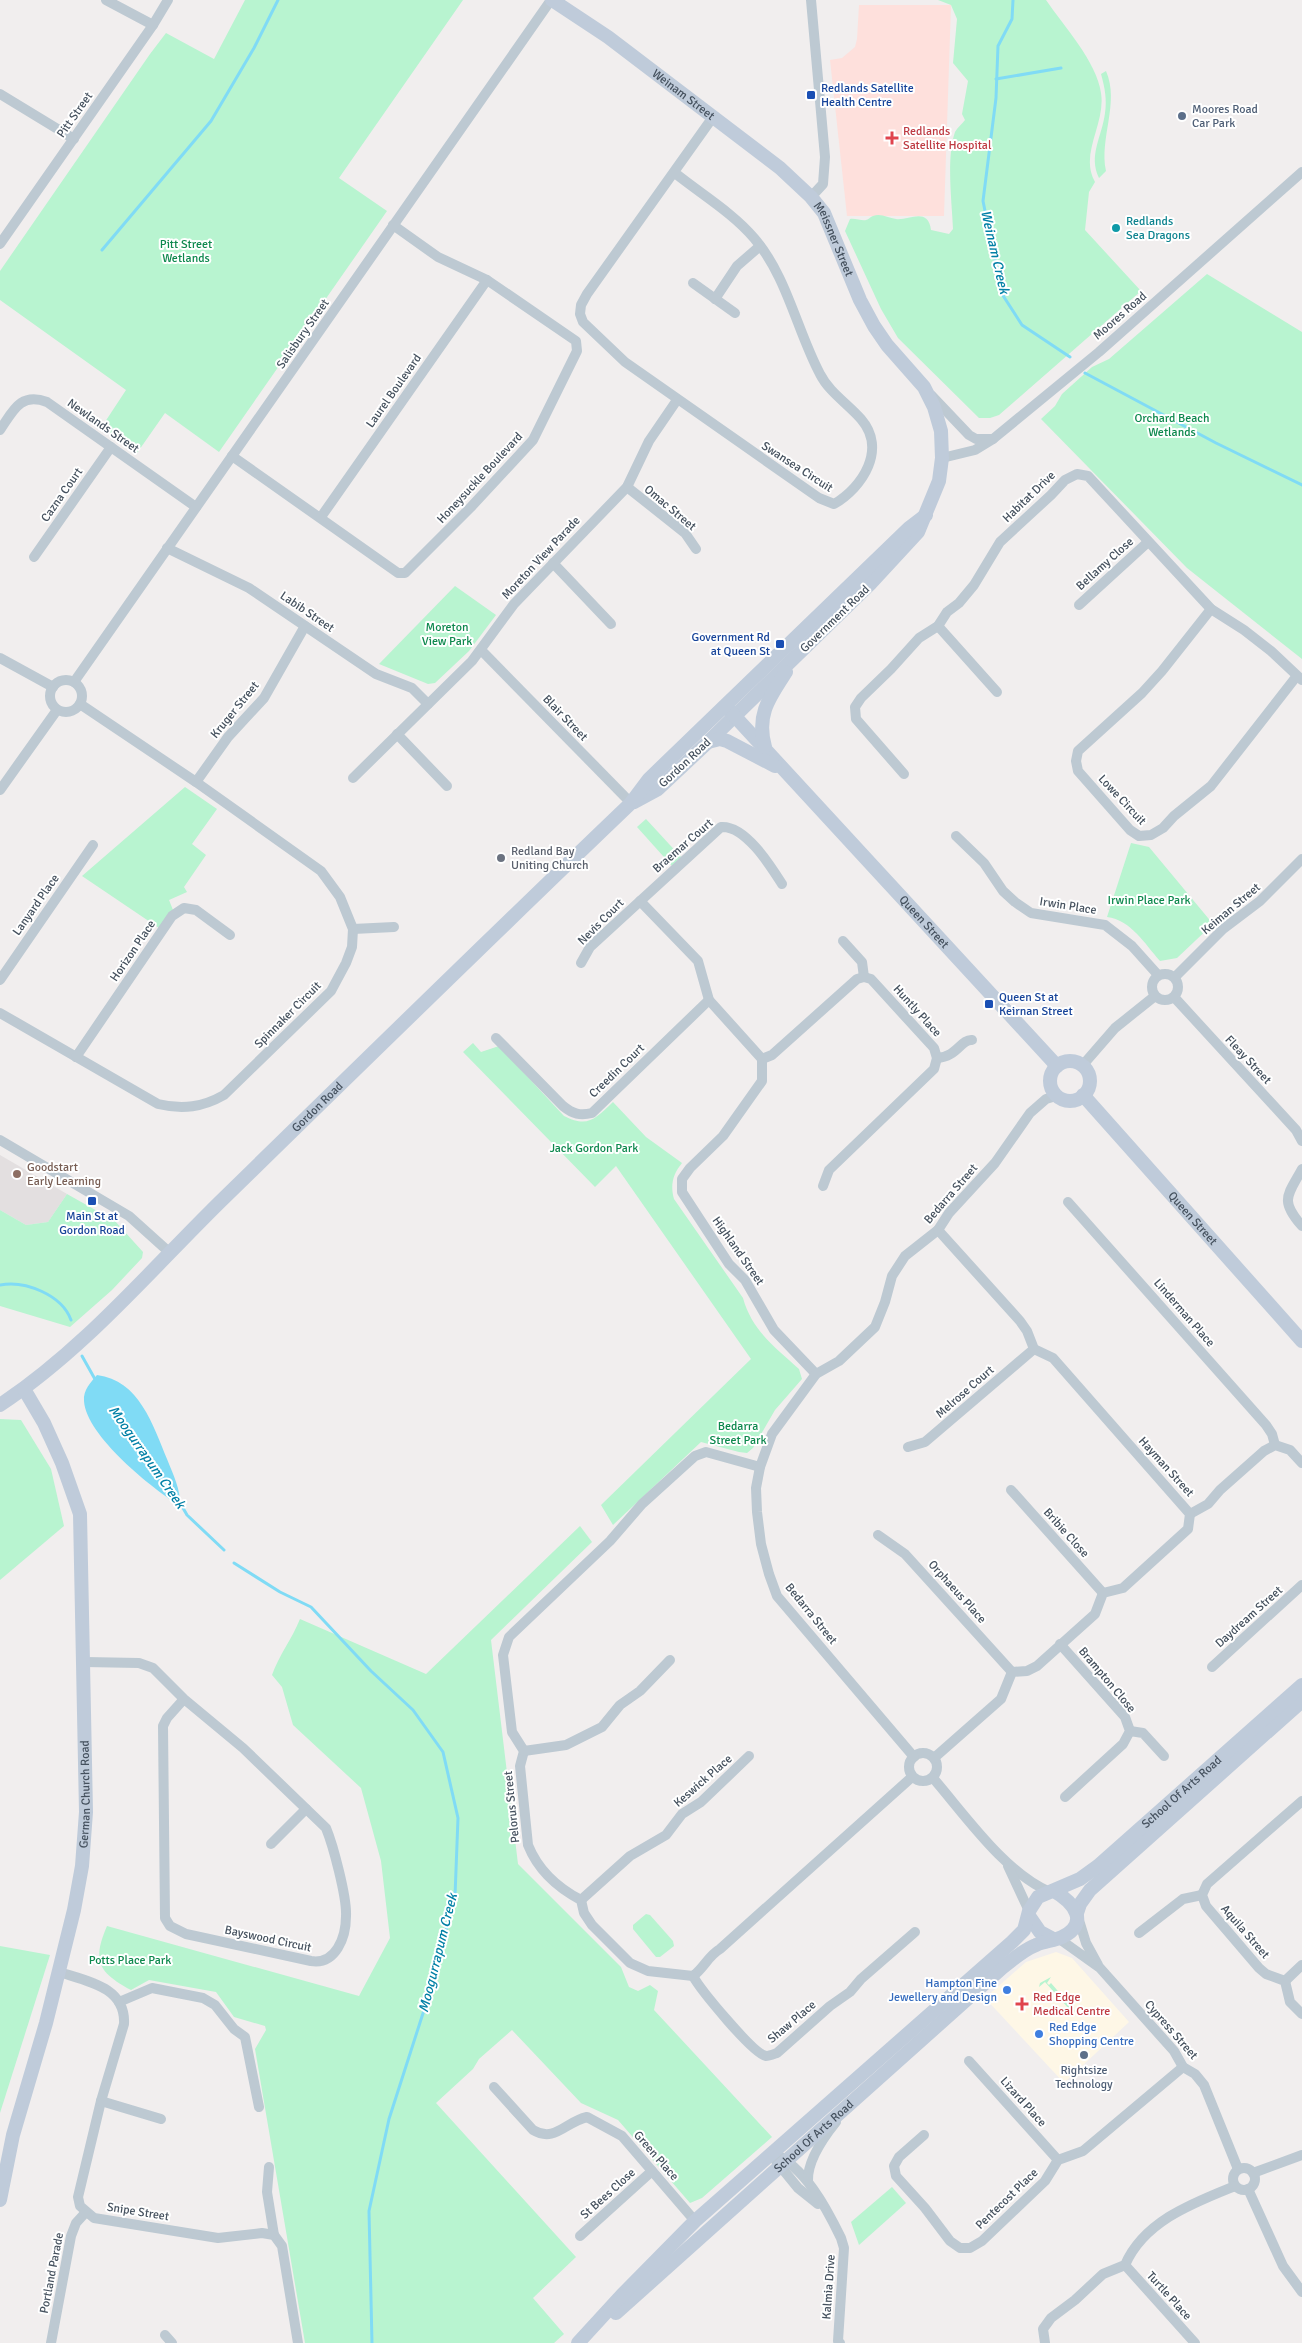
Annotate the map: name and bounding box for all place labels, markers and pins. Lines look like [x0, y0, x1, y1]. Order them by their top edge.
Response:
place label: Redlands Satellite Health Centre [821, 81, 914, 110]
marker: Redlands Satellite Health Centre [805, 89, 817, 101]
place label: Moores Road Car Park [1192, 102, 1258, 131]
marker: Moores Road Car Park [1176, 110, 1188, 122]
place label: Redlands Satellite Hospital [903, 124, 992, 153]
marker: Redlands Satellite Hospital [885, 131, 899, 145]
place label: Redlands Sea Dragons [1126, 214, 1190, 243]
marker: Redlands Sea Dragons [1110, 222, 1122, 234]
place label: Government Rd at Queen St [692, 630, 770, 659]
marker: Government Rd at Queen St [774, 638, 786, 650]
place label: Redland Bay Uniting Church [511, 844, 589, 873]
marker: Redland Bay Uniting Church [495, 852, 507, 864]
place label: Queen St at Keirnan Street [999, 990, 1073, 1019]
marker: Queen St at Keirnan Street [983, 998, 995, 1010]
place label: Goodstart Early Learning [27, 1160, 101, 1189]
marker: Goodstart Early Learning [11, 1168, 23, 1180]
marker: Main St at Gordon Road [86, 1195, 98, 1207]
place label: Main St at Gordon Road [59, 1209, 125, 1238]
place label: Hampton Fine Jewellery and Design [889, 1976, 997, 2005]
marker: Hampton Fine Jewellery and Design [1001, 1984, 1013, 1996]
place label: Red Edge Medical Centre [1033, 1990, 1110, 2019]
marker: Red Edge Medical Centre [1015, 1997, 1029, 2011]
place label: Red Edge Shopping Centre [1049, 2020, 1134, 2049]
marker: Red Edge Shopping Centre [1033, 2028, 1045, 2040]
marker: Rightsize Technology [1078, 2049, 1090, 2061]
place label: Rightsize Technology [1055, 2063, 1113, 2092]

